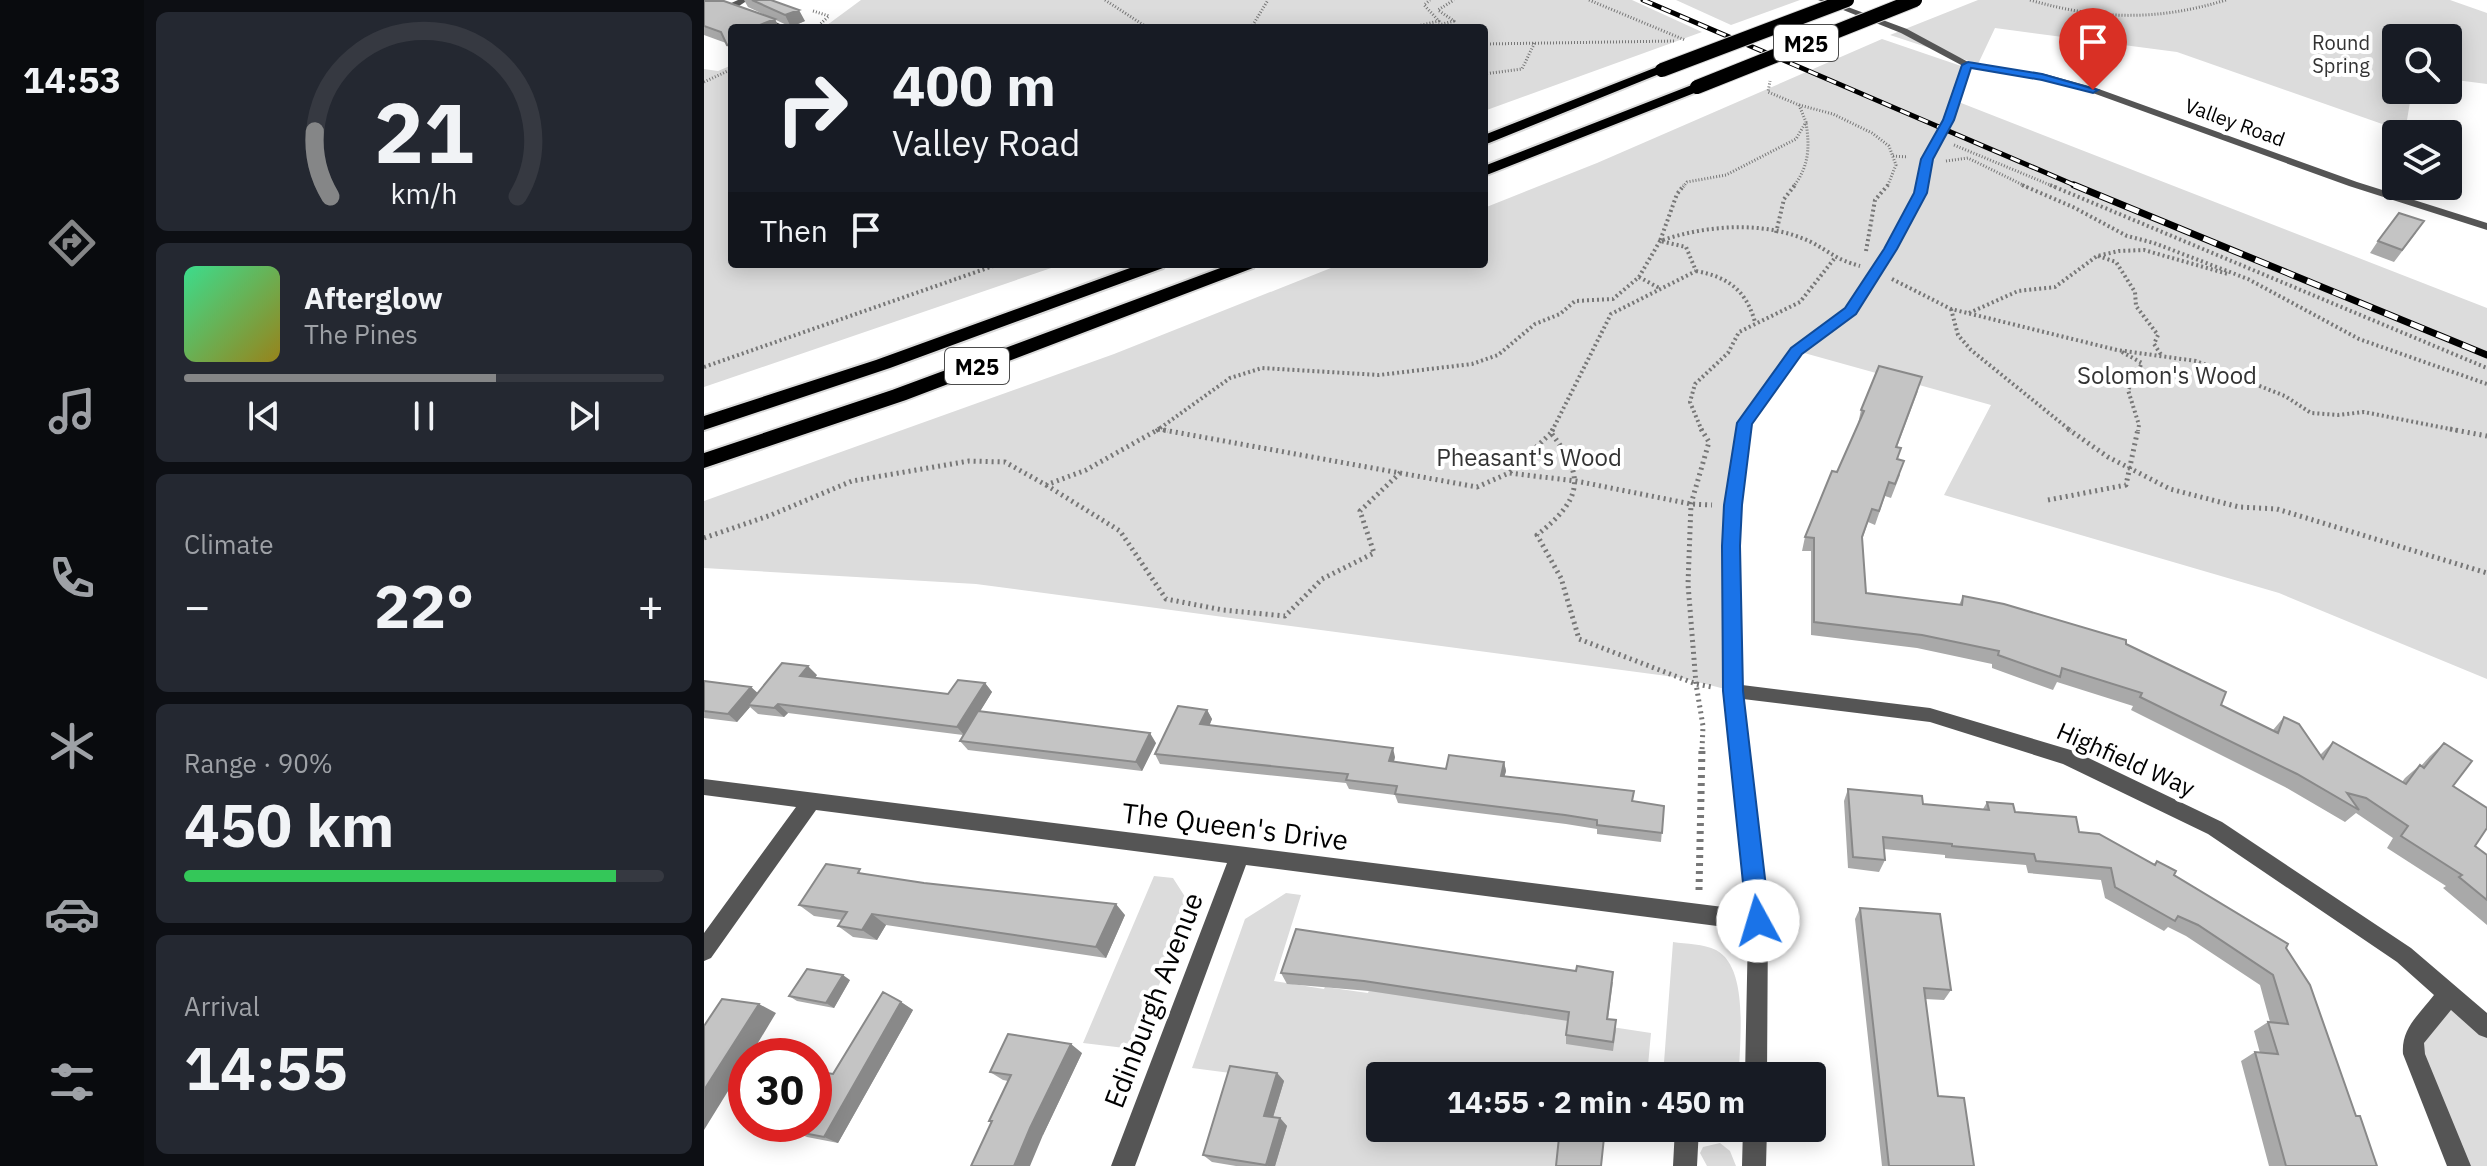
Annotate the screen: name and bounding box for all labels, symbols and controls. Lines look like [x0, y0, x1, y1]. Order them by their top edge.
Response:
pin [2059, 8, 2127, 90]
icon: arrive [2071, 20, 2115, 64]
map controls [2382, 24, 2462, 200]
button: search [2382, 24, 2462, 104]
road number: M25 [1774, 25, 1838, 61]
park label: Round Spring [2312, 29, 2370, 79]
text: 400 m [892, 49, 1056, 121]
text: 14:53 [23, 56, 121, 103]
icon: right [760, 56, 864, 160]
text: 21 [374, 78, 474, 186]
street label: Valley Road [2181, 91, 2289, 153]
text: Valley Road [892, 119, 1080, 166]
button: layers [2382, 120, 2462, 200]
text: km/h [390, 176, 458, 213]
icon: arrive [844, 208, 888, 252]
text: Then [760, 211, 828, 250]
icon: directions [44, 215, 100, 271]
text: Afterglow [304, 278, 443, 317]
text: The Pines [304, 317, 418, 351]
road number: M25 [945, 348, 1009, 384]
park label: Solomon's Wood [2077, 359, 2257, 391]
icon: music [44, 383, 100, 439]
icon: previous [242, 394, 286, 438]
icon: pause [402, 394, 446, 438]
icon: next [562, 394, 606, 438]
park label: Pheasant's Wood [1436, 441, 1622, 473]
text: Climate [184, 527, 274, 561]
icon: phone [44, 550, 100, 606]
text: 22° [374, 566, 474, 645]
text: − [184, 577, 210, 634]
text: + [638, 577, 664, 634]
street label: Highfield Way [2052, 714, 2200, 804]
icon: climate [44, 718, 100, 774]
text: Range · 90% [184, 746, 333, 780]
text: 450 km [184, 785, 394, 864]
street label: The Queen's Drive [1120, 794, 1350, 858]
position arrow [1716, 879, 1800, 963]
icon: car [44, 886, 100, 942]
street label: Edinburgh Avenue [1095, 887, 1211, 1113]
text: Arrival [184, 989, 260, 1023]
text: 14:55 [184, 1028, 348, 1107]
speed limit sign: 30 [728, 1038, 832, 1142]
icon: filters [44, 1054, 100, 1110]
text: 14:55 · 2 min · 450 m [1447, 1082, 1745, 1121]

